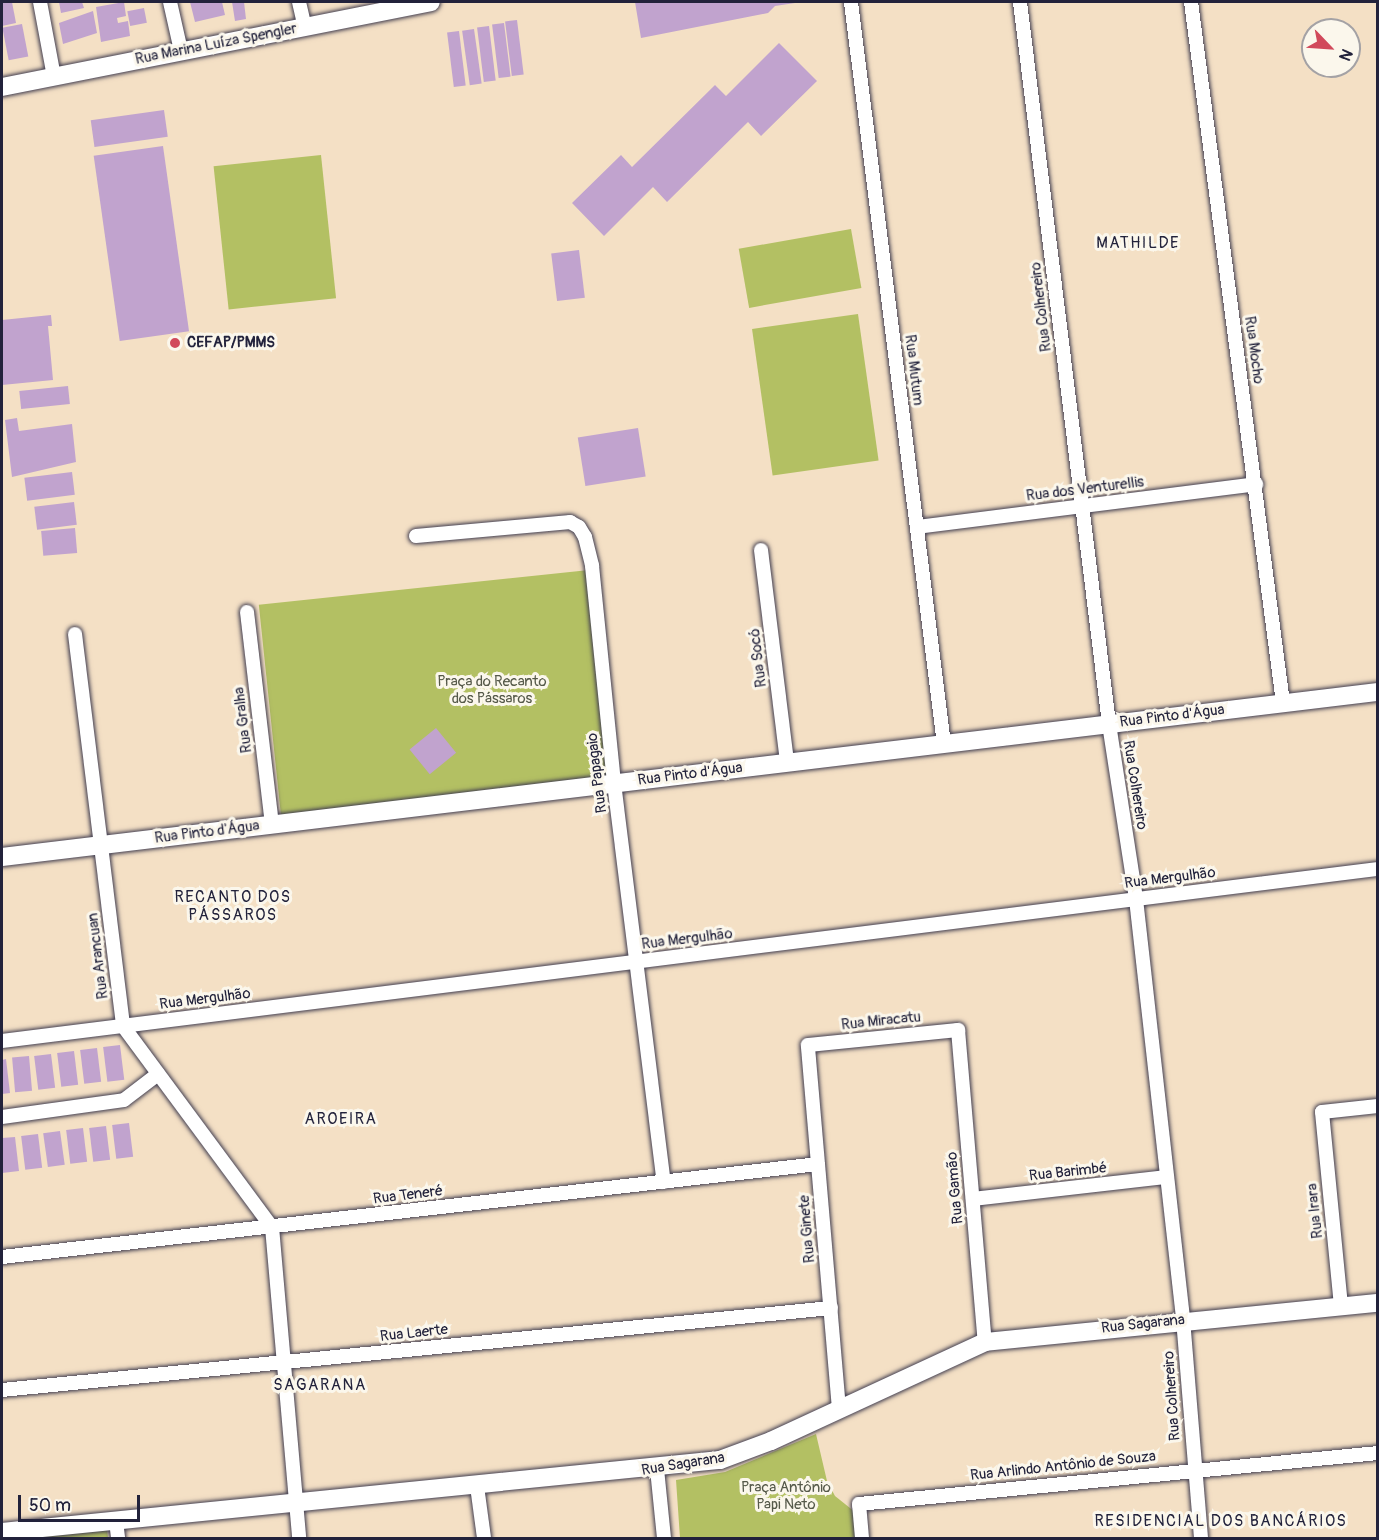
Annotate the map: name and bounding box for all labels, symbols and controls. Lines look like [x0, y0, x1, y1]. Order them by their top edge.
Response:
north arrow [1301, 18, 1361, 78]
street label: Rua Marina Luíza Spengler [134, 19, 298, 69]
text: N [1334, 46, 1357, 64]
district label: MATHILDE [1096, 233, 1180, 253]
street label: Rua Colhereiro [1027, 261, 1055, 353]
street label: Rua Mocho [1240, 315, 1268, 385]
place label: CEFAP/PMMS [187, 334, 275, 352]
street label: Rua Mutum [901, 334, 927, 406]
marker: CEFAP/PMMS [168, 336, 182, 350]
street label: Rua dos Venturellis [1025, 473, 1145, 505]
street label: Rua Socó [745, 628, 771, 688]
park label: Praça do Recanto dos Pássaros [437, 672, 547, 707]
street label: Rua Gralha [230, 686, 256, 754]
street label: Rua Pinto d'Água [1119, 701, 1225, 731]
street label: Rua Papagaio [583, 732, 611, 814]
street label: Rua Colhereiro [1119, 739, 1151, 831]
street label: Rua Pinto d'Água [637, 759, 743, 789]
street label: Rua Pinto d'Água [154, 817, 260, 847]
street label: Rua Mergulhão [1123, 863, 1217, 893]
district label: RECANTO DOS PÁSSAROS [174, 887, 292, 925]
street label: Rua Arancuan [84, 912, 112, 1000]
street label: Rua Mergulhão [640, 924, 734, 954]
street label: Rua Mergulhão [158, 984, 252, 1014]
street label: Rua Miracatu [840, 1008, 922, 1034]
district label: AROEIRA [305, 1109, 377, 1129]
street label: Rua Gamão [943, 1151, 967, 1225]
street label: Rua Barimbé [1028, 1159, 1108, 1185]
street label: Rua Teneré [372, 1182, 444, 1208]
street label: Rua Irara [1303, 1183, 1327, 1239]
street label: Rua Ginete [795, 1194, 819, 1264]
street label: Rua Sagarana [1100, 1311, 1186, 1337]
street label: Rua Laerte [379, 1320, 449, 1346]
street label: Rua Colhereiro [1160, 1350, 1184, 1442]
district label: SAGARANA [273, 1375, 367, 1395]
street label: Rua Arlindo Antônio de Souza [969, 1447, 1157, 1485]
street label: Rua Sagarana [640, 1449, 726, 1479]
park label: Praça Antônio Papi Neto [741, 1478, 831, 1513]
scale bar [21, 1483, 142, 1521]
text: 50 m [29, 1494, 71, 1517]
district label: RESIDENCIAL DOS BANCÁRIOS [1095, 1511, 1347, 1531]

